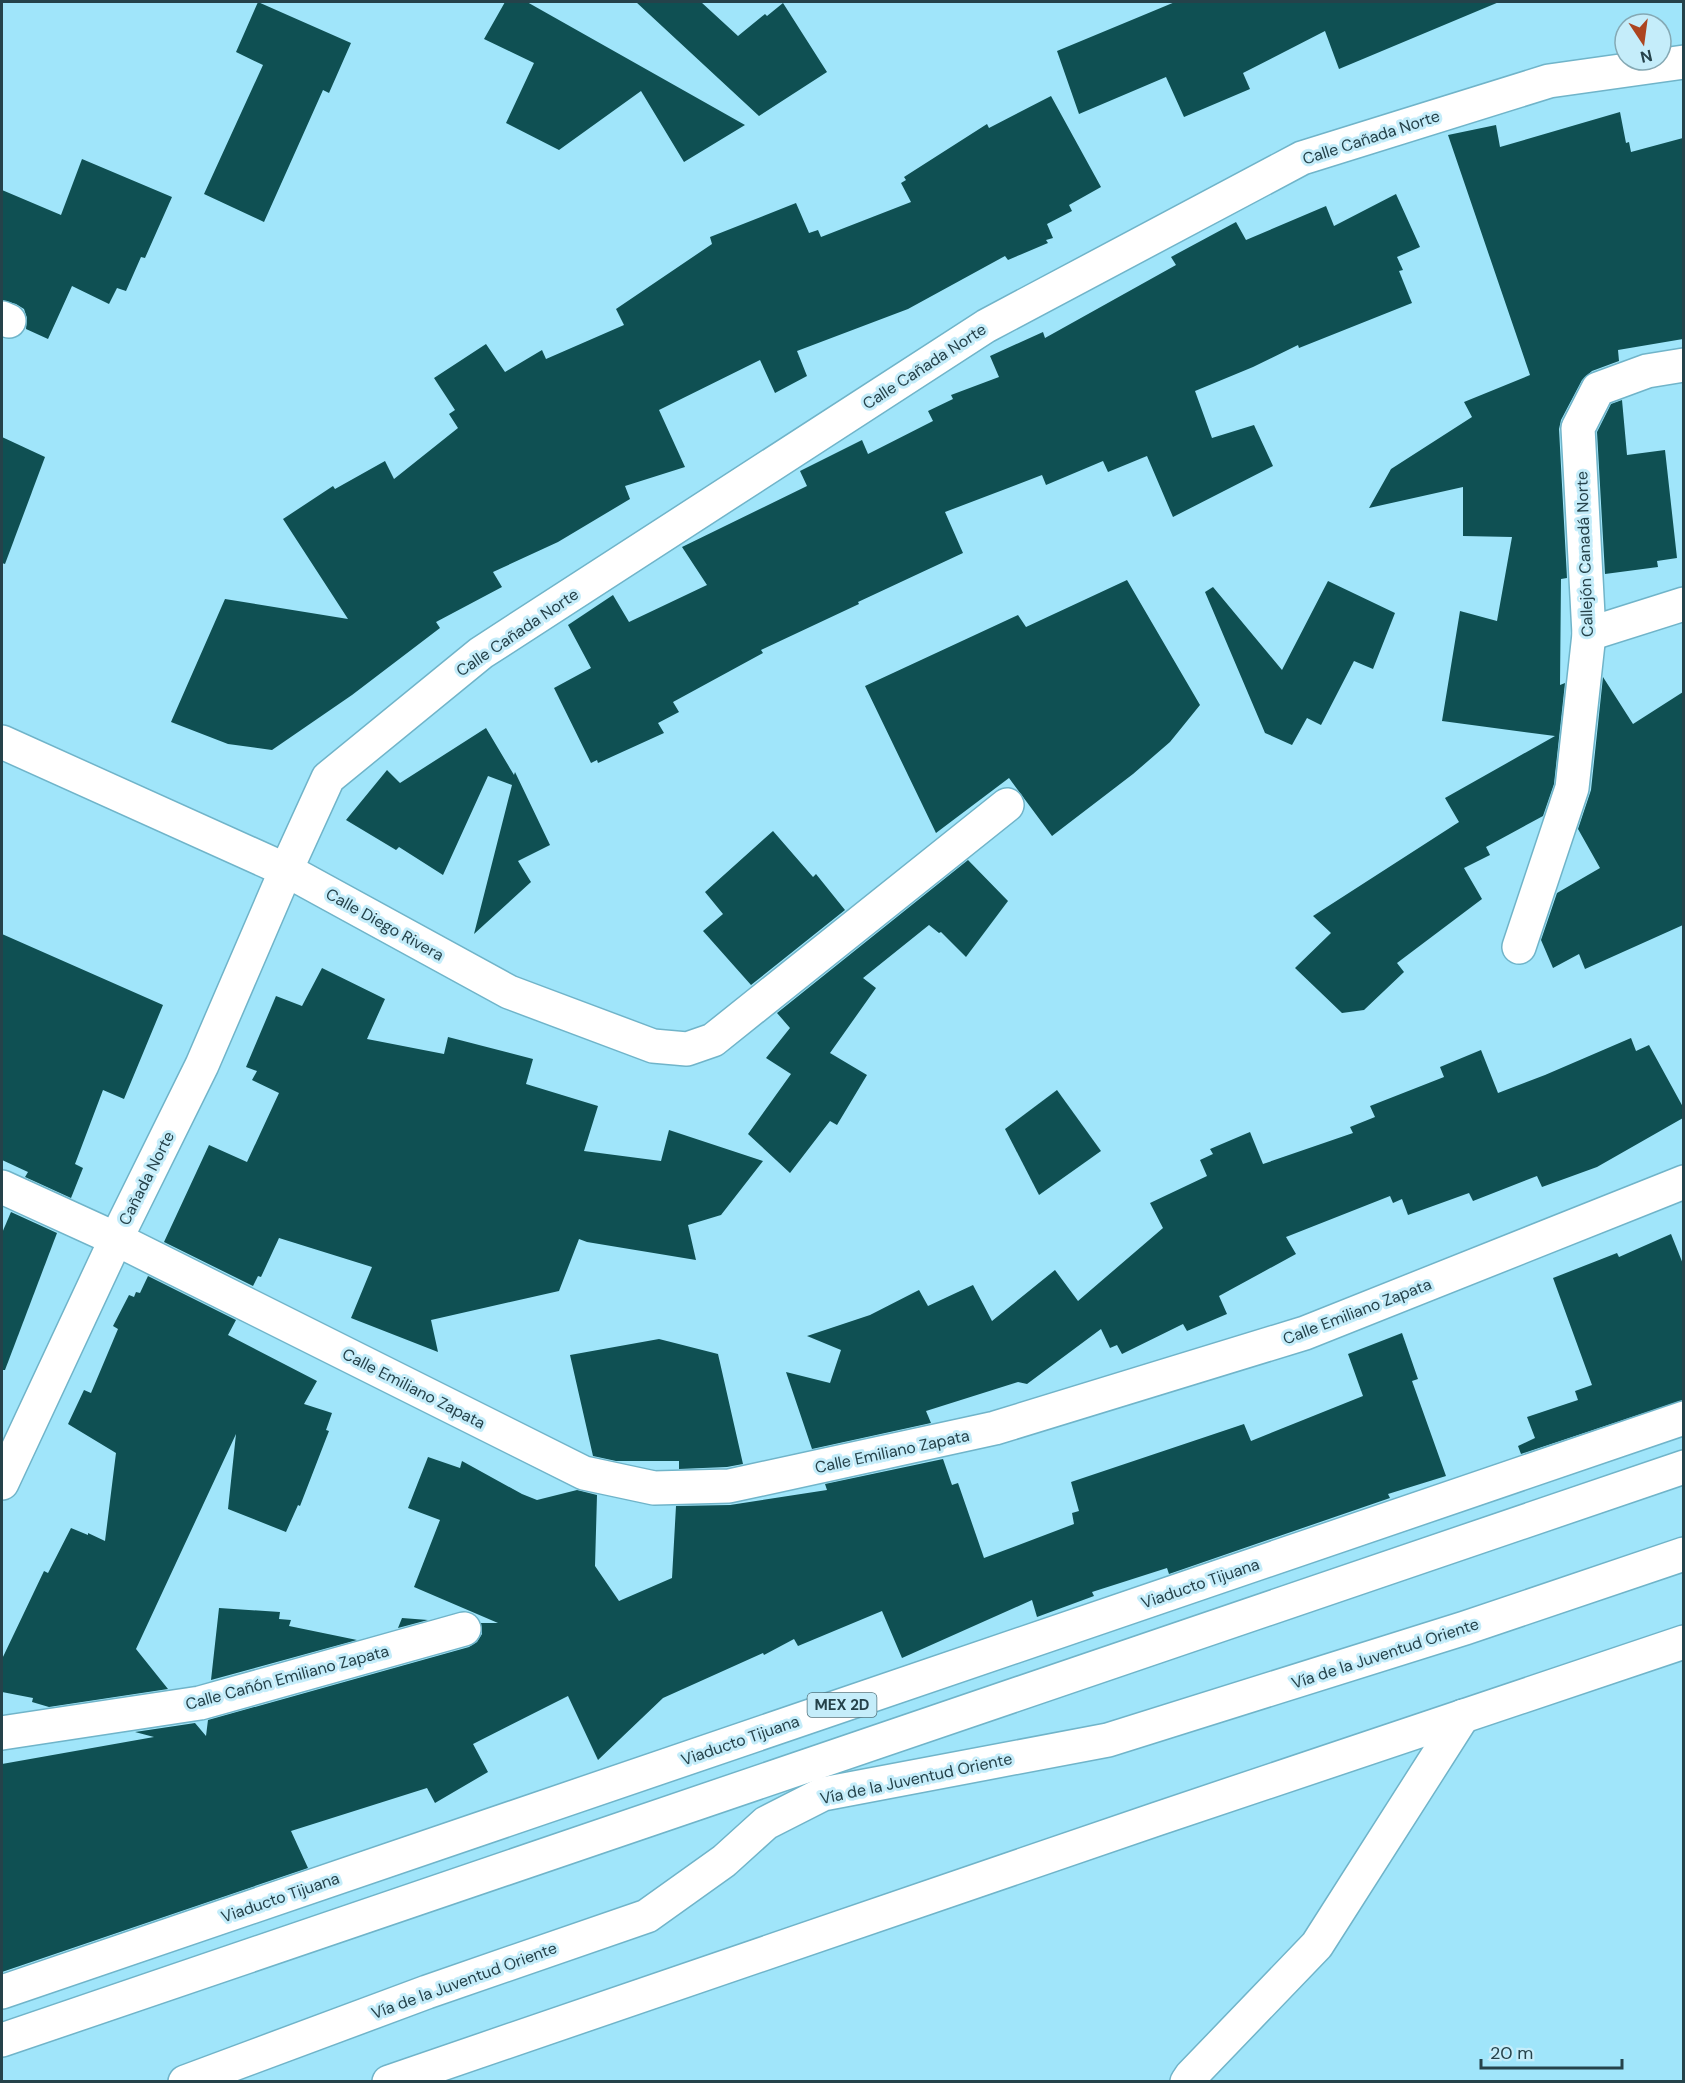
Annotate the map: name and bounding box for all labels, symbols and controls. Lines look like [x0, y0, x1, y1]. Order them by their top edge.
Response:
north arrow [1613, 12, 1673, 72]
text: N [1638, 45, 1654, 68]
street label: Calle Cañada Norte [1300, 105, 1443, 170]
street label: Calle Cañada Norte [858, 319, 990, 414]
street label: Callejón Canadá Norte [1571, 471, 1598, 637]
street label: Calle Cañada Norte [452, 584, 583, 681]
street label: Calle Diego Rivera [322, 883, 448, 966]
street label: Cañada Norte [114, 1128, 179, 1229]
street label: Calle Emiliano Zapata [1280, 1273, 1435, 1350]
street label: Calle Emiliano Zapata [339, 1343, 489, 1434]
street label: Calle Emiliano Zapata [813, 1425, 971, 1478]
street label: Viaducto Tijuana [1138, 1553, 1262, 1614]
street label: Vía de la Juventud Oriente [1289, 1613, 1482, 1694]
street label: Calle Cañón Emiliano Zapata [183, 1640, 391, 1715]
road number: MEX 2D [808, 1693, 876, 1717]
street label: Viaducto Tijuana [678, 1710, 802, 1771]
street label: Vía de la Juventud Oriente [818, 1748, 1014, 1809]
street label: Viaducto Tijuana [218, 1867, 342, 1928]
street label: Vía de la Juventud Oriente [369, 1937, 560, 2024]
scale bar [1481, 2032, 1622, 2070]
text: 20 m [1490, 2041, 1533, 2065]

